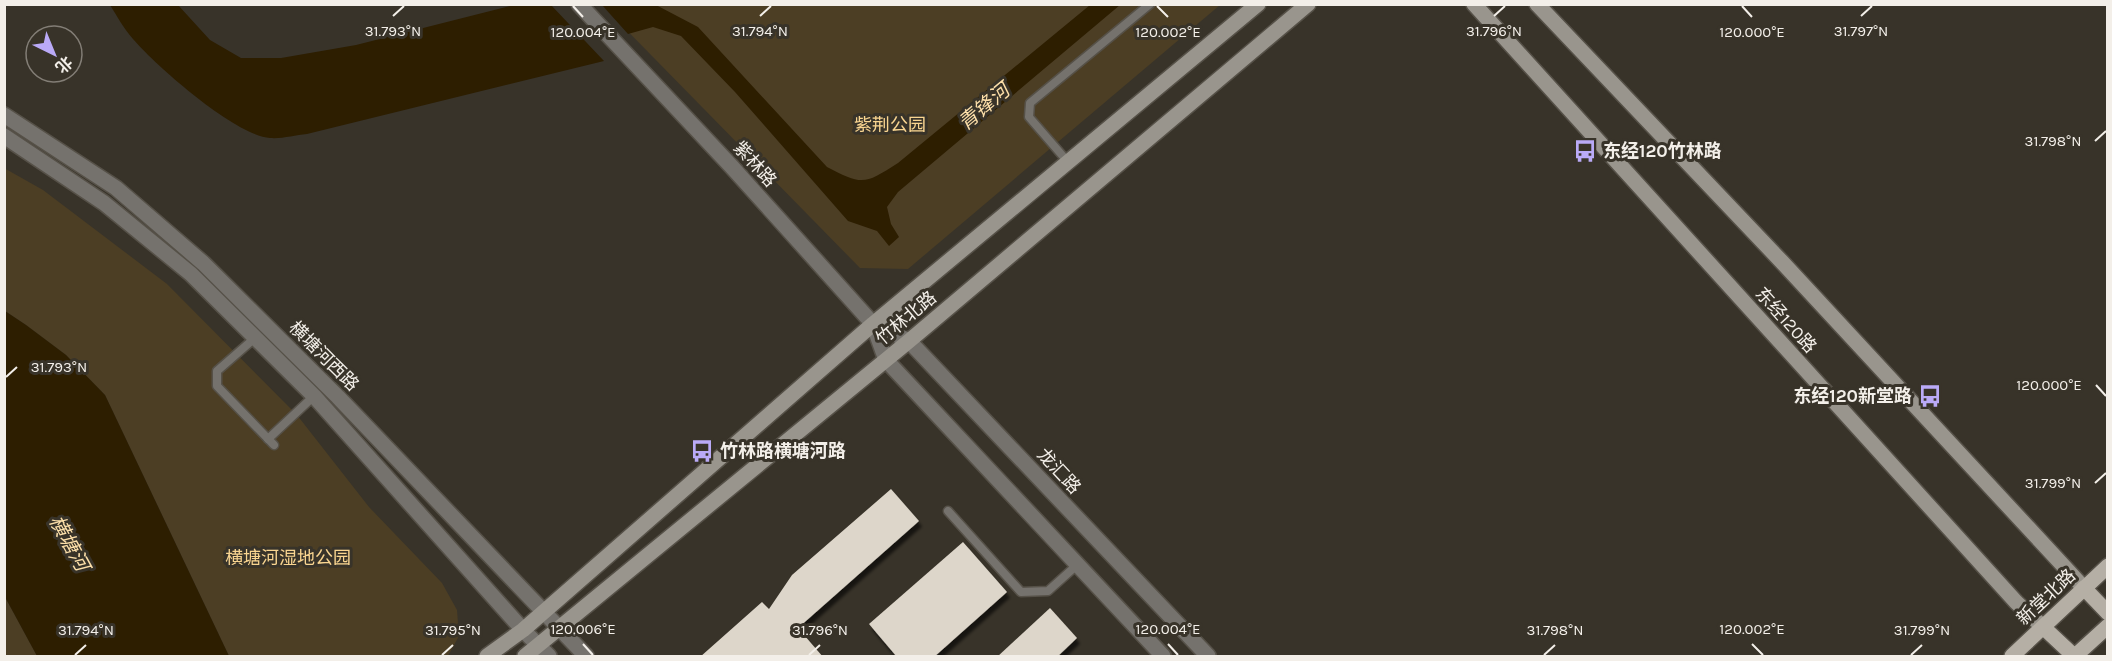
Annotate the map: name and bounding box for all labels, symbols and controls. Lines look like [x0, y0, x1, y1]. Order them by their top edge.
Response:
text: 31.793°N [365, 22, 421, 40]
text: 31.794°N [732, 22, 788, 40]
text: 31.796°N [1466, 22, 1522, 40]
text: 31.797°N [1834, 22, 1888, 40]
text: 120.004°E [551, 23, 615, 41]
text: 120.002°E [1135, 23, 1201, 41]
text: 120.000°E [1719, 23, 1785, 41]
north arrow [24, 24, 84, 84]
text: 北 [52, 52, 76, 77]
water label: 青锋河 [954, 76, 1017, 135]
park label: 紫荆公园 [854, 114, 926, 136]
text: 31.798°N [2025, 132, 2081, 150]
street label: 紫林路 [729, 137, 781, 191]
bus stop icon: 东经120竹林路 [1572, 138, 1598, 164]
place label: 东经120竹林路 [1603, 140, 1722, 162]
street label: 东经120路 [1751, 283, 1821, 357]
street label: 竹林北路 [871, 286, 941, 350]
street label: 横塘河西路 [284, 316, 364, 396]
text: 31.793°N [31, 358, 87, 376]
text: 120.000°E [2016, 376, 2082, 394]
bus stop icon: 东经120新堂路 [1917, 383, 1943, 409]
place label: 东经120新堂路 [1793, 385, 1912, 407]
bus stop icon: 竹林路横塘河路 [689, 438, 715, 464]
place label: 竹林路横塘河路 [720, 440, 846, 462]
street label: 龙汇路 [1033, 444, 1085, 498]
text: 31.799°N [2025, 474, 2081, 492]
water label: 横塘河 [44, 511, 96, 578]
park label: 横塘河湿地公园 [225, 547, 351, 569]
street label: 新堂北路 [2012, 564, 2080, 630]
text: 120.006°E [550, 620, 616, 638]
text: 120.004°E [1136, 620, 1200, 638]
text: 120.002°E [1719, 620, 1785, 638]
text: 31.794°N [58, 621, 114, 639]
text: 31.795°N [425, 621, 481, 639]
text: 31.796°N [792, 621, 848, 639]
text: 31.798°N [1527, 621, 1583, 639]
text: 31.799°N [1894, 621, 1950, 639]

